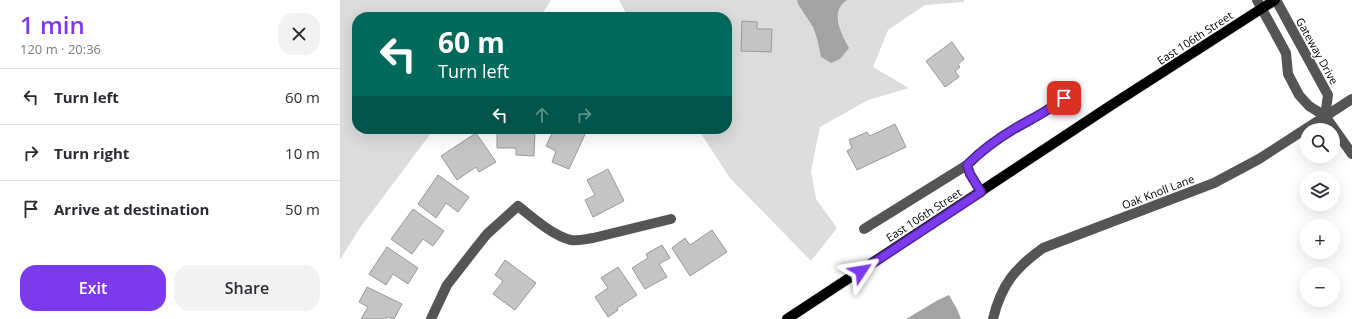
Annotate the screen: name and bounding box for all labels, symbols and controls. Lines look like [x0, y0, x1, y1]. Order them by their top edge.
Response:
street label: East 106th Street [1154, 7, 1236, 68]
text: 1 min [20, 8, 85, 41]
button: close [278, 13, 320, 55]
street label: Gateway Drive [1293, 15, 1342, 87]
text: 60 m [438, 23, 505, 61]
icon: left [372, 28, 424, 80]
text: 120 m · 20:36 [20, 40, 101, 58]
text: Turn left [438, 59, 509, 83]
pin [1047, 81, 1081, 115]
icon: left [20, 86, 42, 108]
text: Turn left [54, 87, 119, 107]
text: 60 m [285, 87, 320, 107]
icon: arrive [1053, 87, 1075, 109]
icon: left [489, 104, 511, 126]
icon: ahead [531, 104, 553, 126]
icon: right [573, 104, 595, 126]
map controls [1300, 123, 1340, 307]
button: search [1300, 123, 1340, 163]
icon: right [20, 142, 42, 164]
text: Turn right [54, 143, 129, 163]
text: 10 m [285, 143, 320, 163]
street label: Oak Knoll Lane [1119, 171, 1196, 212]
button: layers [1300, 171, 1340, 211]
street label: East 106th Street [883, 184, 965, 245]
icon: arrive [20, 198, 42, 220]
text: Arrive at destination [54, 199, 209, 219]
text: 50 m [285, 199, 320, 219]
button: + [1300, 219, 1340, 259]
position arrow [840, 250, 882, 292]
button: Exit [20, 265, 166, 311]
button: Share [174, 265, 320, 311]
button: − [1300, 267, 1340, 307]

